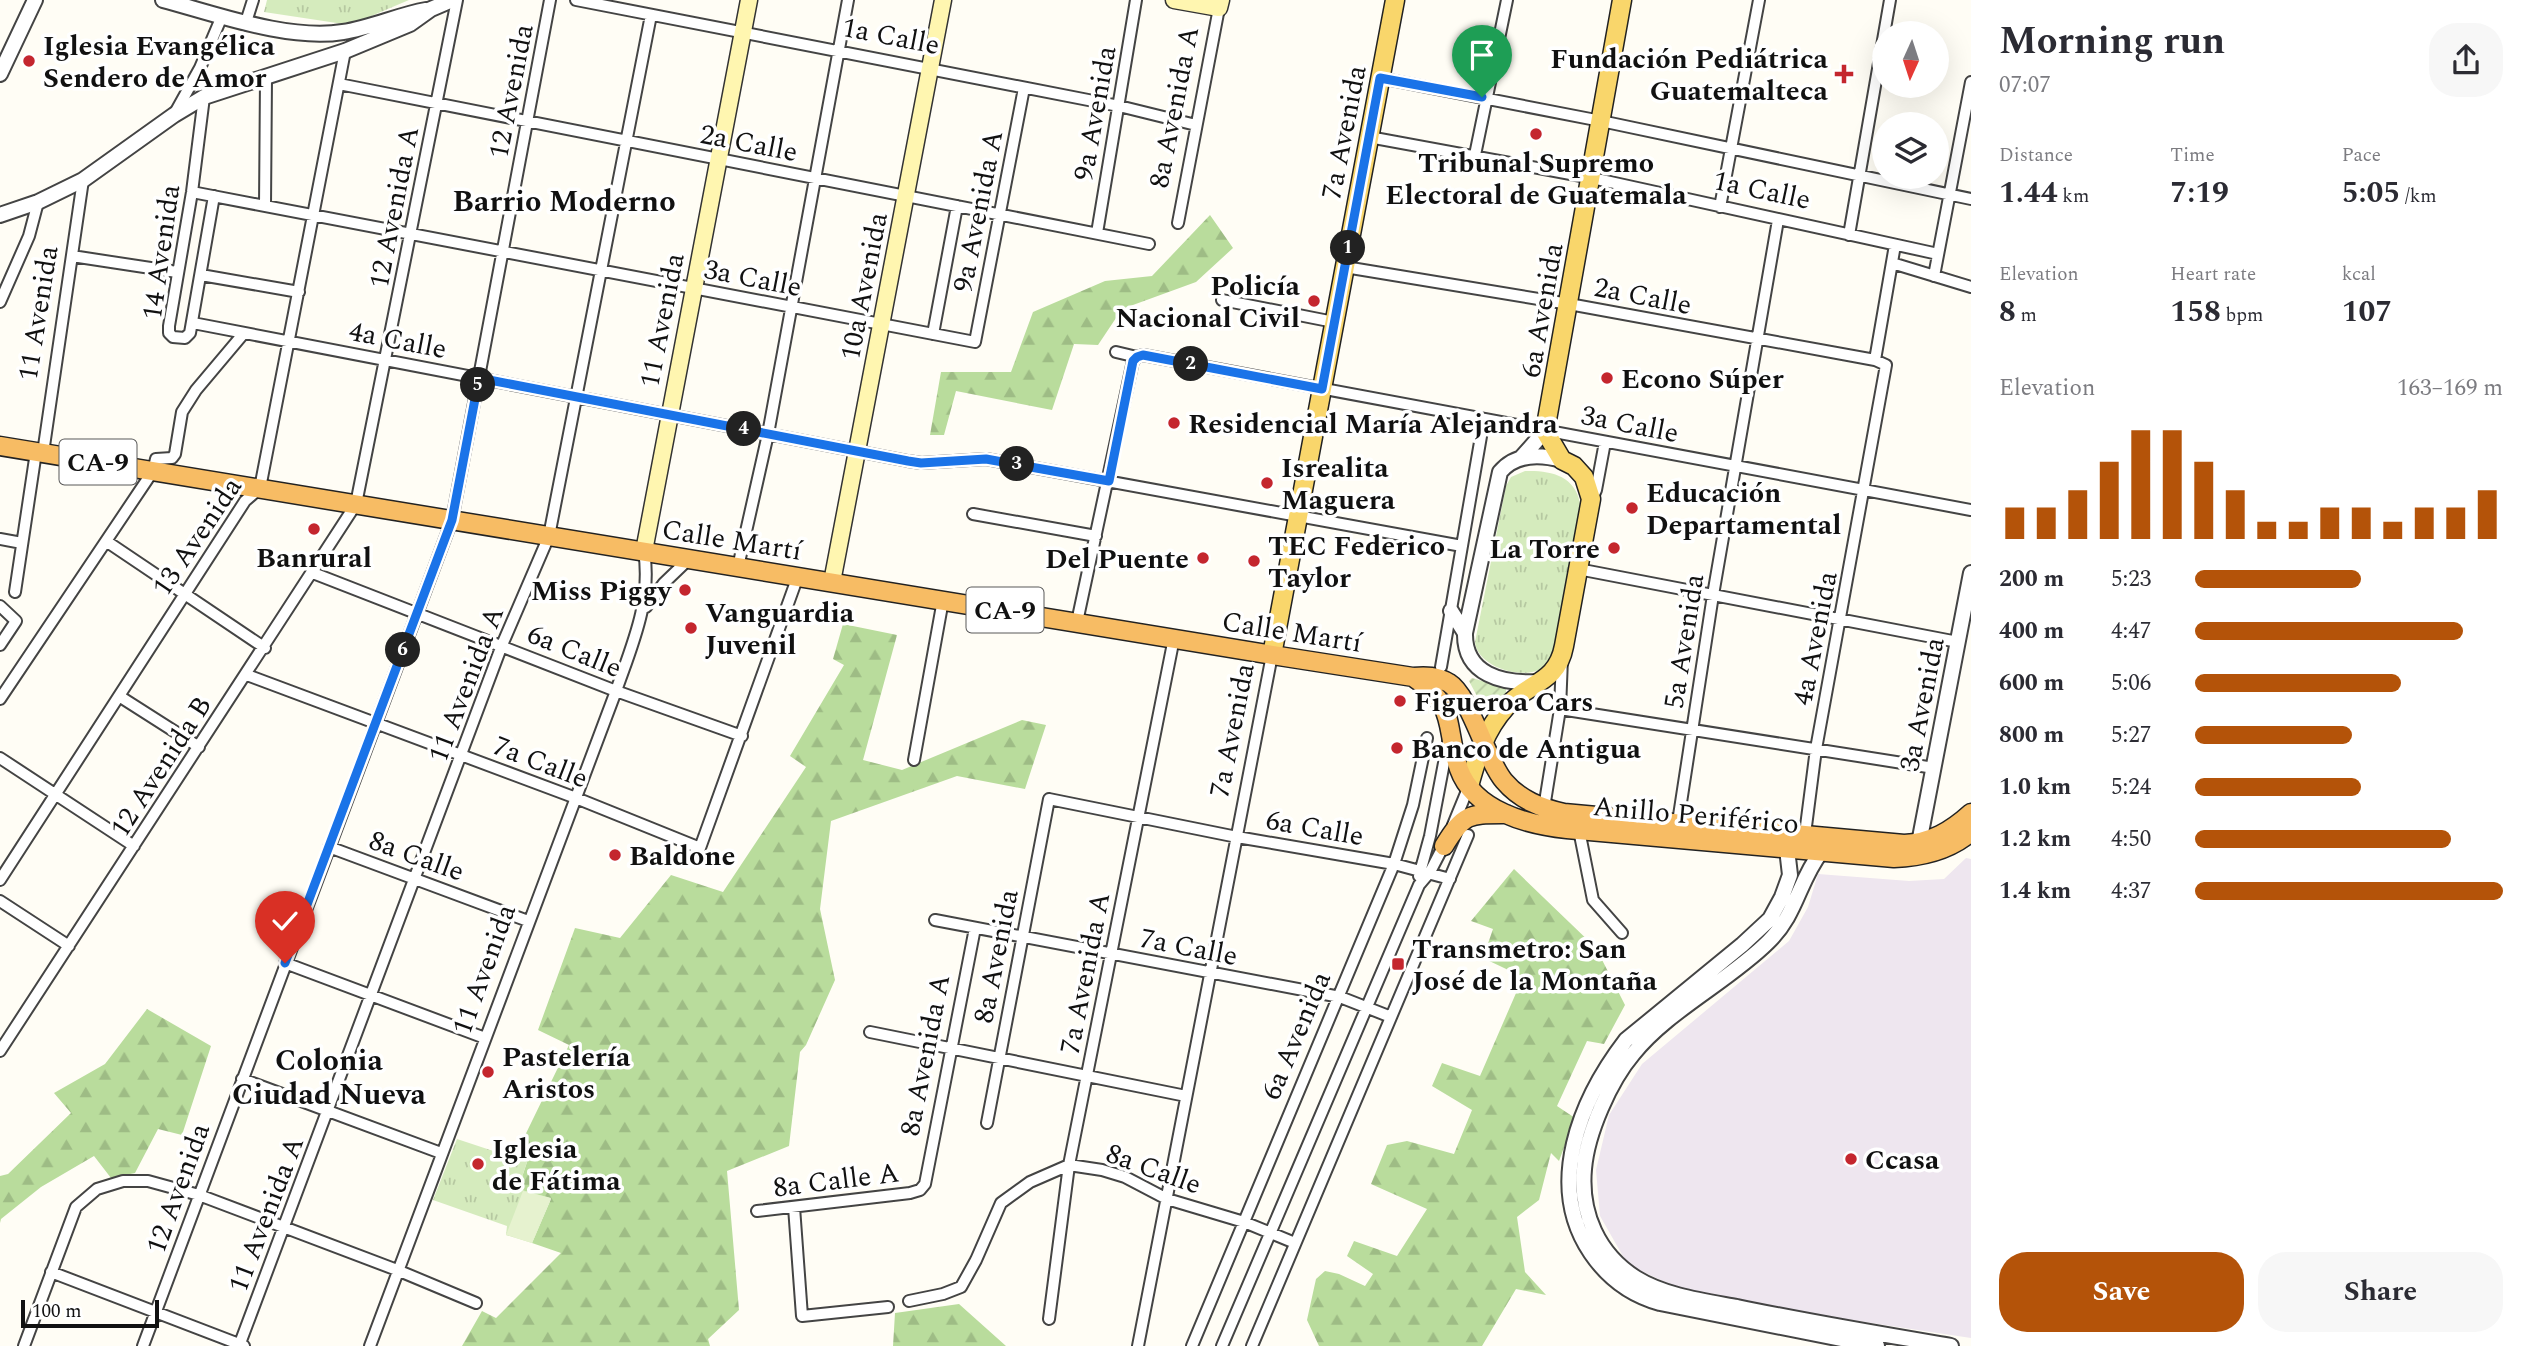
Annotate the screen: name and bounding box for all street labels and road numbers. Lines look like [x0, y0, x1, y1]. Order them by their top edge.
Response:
street label: 1a Calle [838, 6, 943, 67]
street label: 12 Avenida [477, 20, 546, 162]
street label: 8a Avenida A [1138, 23, 1211, 192]
street label: 9a Avenida [1063, 42, 1128, 184]
street label: 7a Avenida [1310, 61, 1379, 203]
street label: 2a Calle [696, 113, 801, 174]
street label: 12 Avenida A [358, 123, 431, 292]
street label: 9a Avenida A [942, 127, 1015, 296]
street label: 1a Calle [1709, 159, 1814, 222]
street label: 14 Avenida [131, 182, 192, 323]
street label: 10a Avenida [829, 208, 900, 364]
street label: 6a Avenida [1510, 239, 1575, 381]
street label: 11 Avenida [7, 242, 70, 384]
street label: 3a Calle [700, 248, 805, 309]
street label: 11 Avenida [628, 249, 697, 391]
street label: 2a Calle [1590, 266, 1695, 327]
street label: 4a Calle [345, 310, 450, 371]
street label: 3a Calle [1577, 394, 1682, 455]
road number: CA-9 [60, 440, 136, 484]
street label: 13 Avenida [141, 468, 253, 605]
street label: Calle Martí [659, 508, 806, 573]
street label: 4a Avenida [1781, 567, 1850, 709]
street label: 5a Avenida [1653, 570, 1716, 712]
road number: CA-9 [967, 588, 1044, 632]
street label: 11 Avenida A [417, 600, 516, 769]
street label: Calle Martí [1219, 600, 1366, 665]
street label: 6a Calle [521, 613, 628, 690]
street label: 3a Avenida [1888, 633, 1957, 775]
street label: 7a Avenida [1198, 659, 1267, 801]
street label: 12 Avenida B [99, 687, 223, 846]
street label: 7a Calle [487, 725, 594, 800]
street label: Anillo Periférico [1591, 785, 1801, 846]
street label: 6a Calle [1262, 799, 1367, 858]
street label: 8a Calle [363, 819, 470, 893]
street label: 8a Avenida [962, 885, 1031, 1027]
street label: 7a Avenida A [1049, 889, 1122, 1058]
street label: 11 Avenida [441, 898, 528, 1041]
street label: 7a Calle [1136, 917, 1241, 978]
street label: 6a Avenida [1250, 964, 1343, 1107]
street label: 8a Avenida A [889, 971, 962, 1140]
street label: 12 Avenida [135, 1117, 222, 1260]
street label: 11 Avenida A [217, 1130, 316, 1299]
street label: 8a Calle [1100, 1132, 1207, 1206]
street label: 8a Calle A [771, 1151, 902, 1210]

